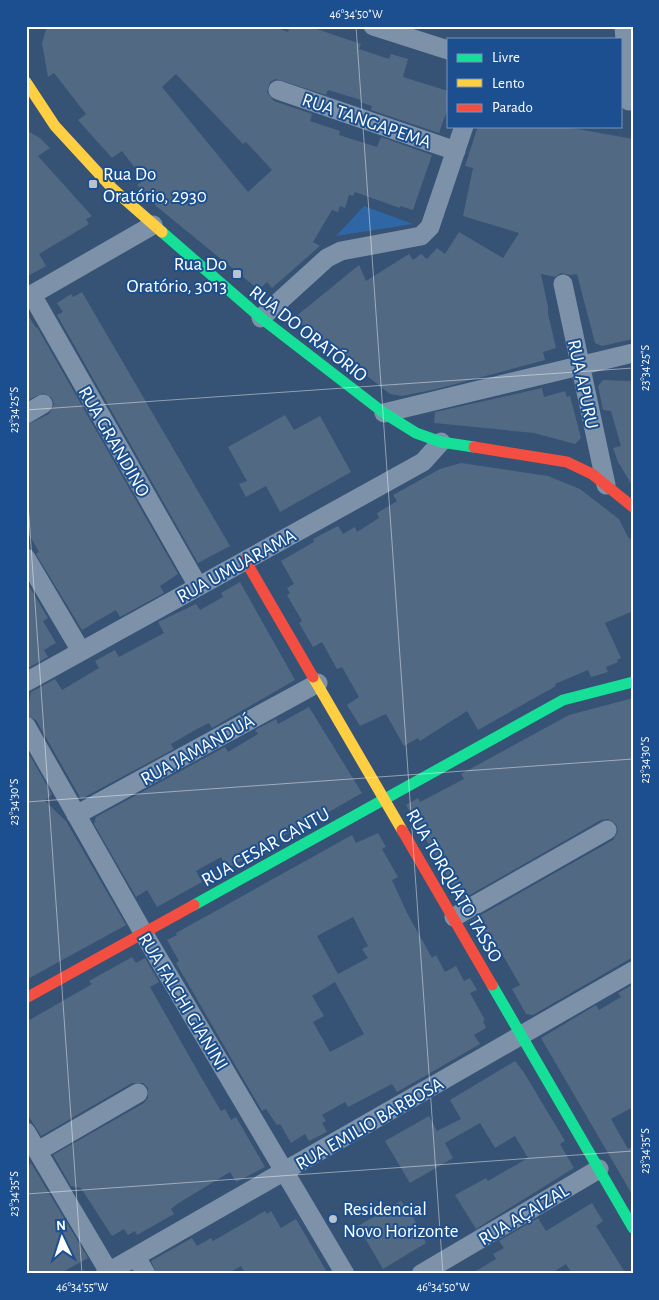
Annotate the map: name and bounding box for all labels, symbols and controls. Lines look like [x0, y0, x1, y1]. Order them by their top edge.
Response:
text: 46°34'50"W [329, 8, 383, 20]
legend [447, 38, 622, 128]
text: Livre [492, 50, 520, 65]
text: Lento [492, 76, 525, 91]
street label: RUA TANGAPEMA [300, 90, 434, 152]
text: Parado [492, 100, 533, 115]
place label: Rua Do Oratório, 2930 [103, 165, 207, 206]
marker: Rua Do Oratório, 2930 [87, 178, 99, 190]
place label: Rua Do Oratório, 3013 [126, 255, 227, 296]
marker: Rua Do Oratório, 3013 [231, 268, 243, 280]
street label: RUA DO ORATÓRIO [246, 281, 372, 386]
street label: RUA APURU [564, 338, 601, 431]
text: 23°34'25"S [639, 345, 651, 391]
street label: RUA GRANDINO [75, 383, 153, 500]
text: 23°34'25"S [8, 387, 20, 433]
street label: RUA UMUARAMA [174, 526, 299, 607]
street label: RUA JAMANDUÁ [137, 710, 258, 789]
text: 23°34'30"S [639, 736, 651, 783]
text: 23°34'30"S [8, 778, 20, 825]
street label: RUA CESAR CANTU [198, 804, 333, 890]
street label: RUA TORQUATO TASSO [402, 806, 505, 966]
street label: RUA FALCHI GIANINI [134, 930, 231, 1074]
street label: RUA EMILIO BARBOSA [293, 1074, 447, 1174]
text: 23°34'35"S [639, 1128, 651, 1174]
text: 23°34'35"S [8, 1171, 20, 1217]
street label: RUA AÇAIZAL [475, 1181, 572, 1250]
place label: Residencial Novo Horizonte [343, 1200, 458, 1241]
north arrow [38, 1212, 88, 1262]
marker: Residencial Novo Horizonte [327, 1213, 339, 1225]
text: N [56, 1219, 67, 1233]
text: 46°34'55"W [56, 1281, 108, 1293]
text: 46°34'50"W [416, 1281, 470, 1293]

